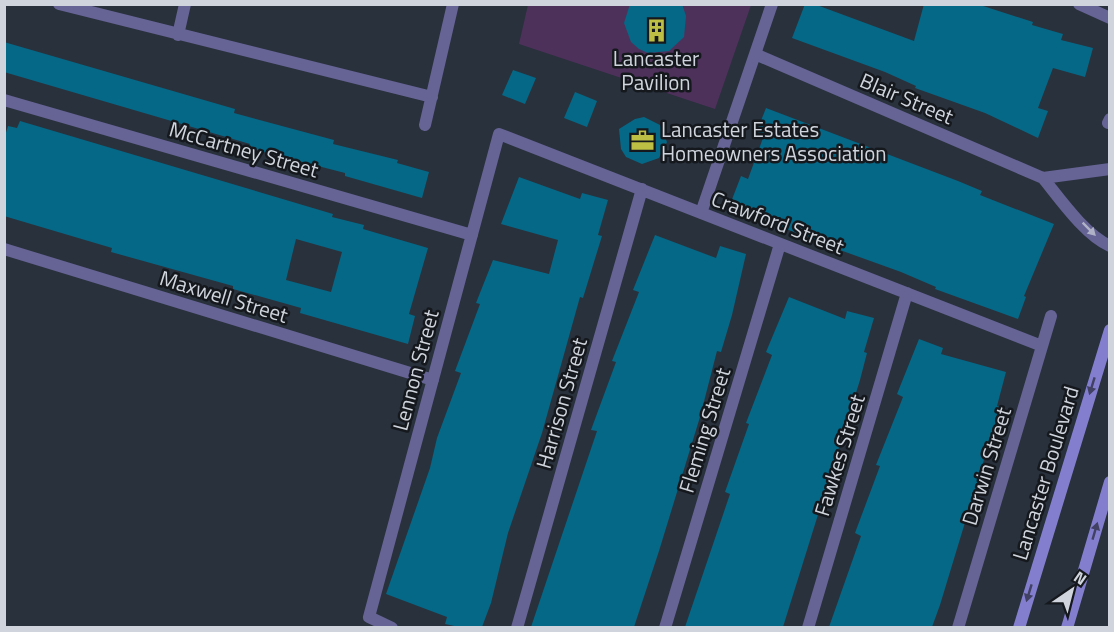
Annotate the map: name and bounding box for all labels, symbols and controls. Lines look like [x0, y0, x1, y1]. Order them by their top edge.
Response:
building icon: Lancaster Pavilion [643, 17, 669, 43]
place label: Lancaster Pavilion [613, 42, 699, 98]
street label: Blair Street [855, 64, 959, 132]
street label: McCartney Street [166, 112, 323, 186]
place label: Lancaster Estates Homeowners Association [661, 113, 887, 169]
office icon: Lancaster Estates Homeowners Association [630, 128, 656, 154]
street label: Crawford Street [707, 182, 850, 262]
one-way arrow [1081, 222, 1095, 236]
street label: Maxwell Street [156, 261, 293, 331]
street label: Lennon Street [383, 305, 447, 434]
street label: Harrison Street [527, 333, 595, 472]
street label: Fleming Street [670, 363, 738, 497]
one-way arrow [1087, 377, 1096, 395]
street label: Lancaster Boulevard [1003, 382, 1087, 564]
street label: Fawkes Street [805, 390, 873, 520]
street label: Darwin Street [953, 402, 1019, 529]
one-way arrow [1091, 522, 1100, 540]
north arrow [1042, 560, 1102, 620]
text: N [1069, 565, 1092, 591]
one-way arrow [1024, 584, 1033, 602]

